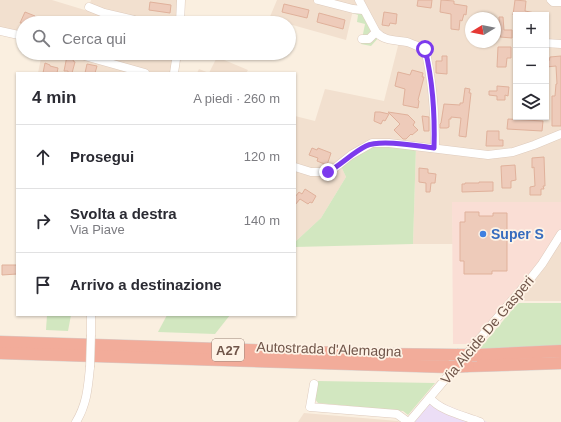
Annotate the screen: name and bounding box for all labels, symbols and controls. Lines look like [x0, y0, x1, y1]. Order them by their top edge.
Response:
north arrow [465, 12, 501, 48]
map controls [513, 12, 549, 120]
button: + [513, 12, 549, 48]
search box [16, 16, 296, 60]
icon: search [30, 27, 52, 49]
text: Cerca qui [62, 30, 126, 47]
route start [416, 40, 434, 58]
button: − [513, 48, 549, 84]
button: layers [513, 84, 549, 120]
text: 4 min [32, 88, 76, 107]
text: A piedi · 260 m [193, 91, 280, 106]
icon: ahead [32, 146, 54, 168]
text: Prosegui [70, 148, 134, 165]
text: 120 m [244, 149, 280, 164]
route end [319, 163, 337, 181]
text: Svolta a destra [70, 205, 177, 222]
icon: right [32, 210, 54, 232]
text: 140 m [244, 213, 280, 228]
text: Via Piave [70, 222, 125, 237]
place label: Super S [491, 226, 544, 242]
marker: Super S [478, 229, 488, 239]
street label: Via Alcide De Gasperi [437, 273, 537, 387]
icon: arrive [32, 274, 54, 296]
text: Arrivo a destinazione [70, 276, 222, 293]
street label: Autostrada d'Alemagna [256, 338, 402, 360]
road number: A27 [212, 339, 244, 361]

